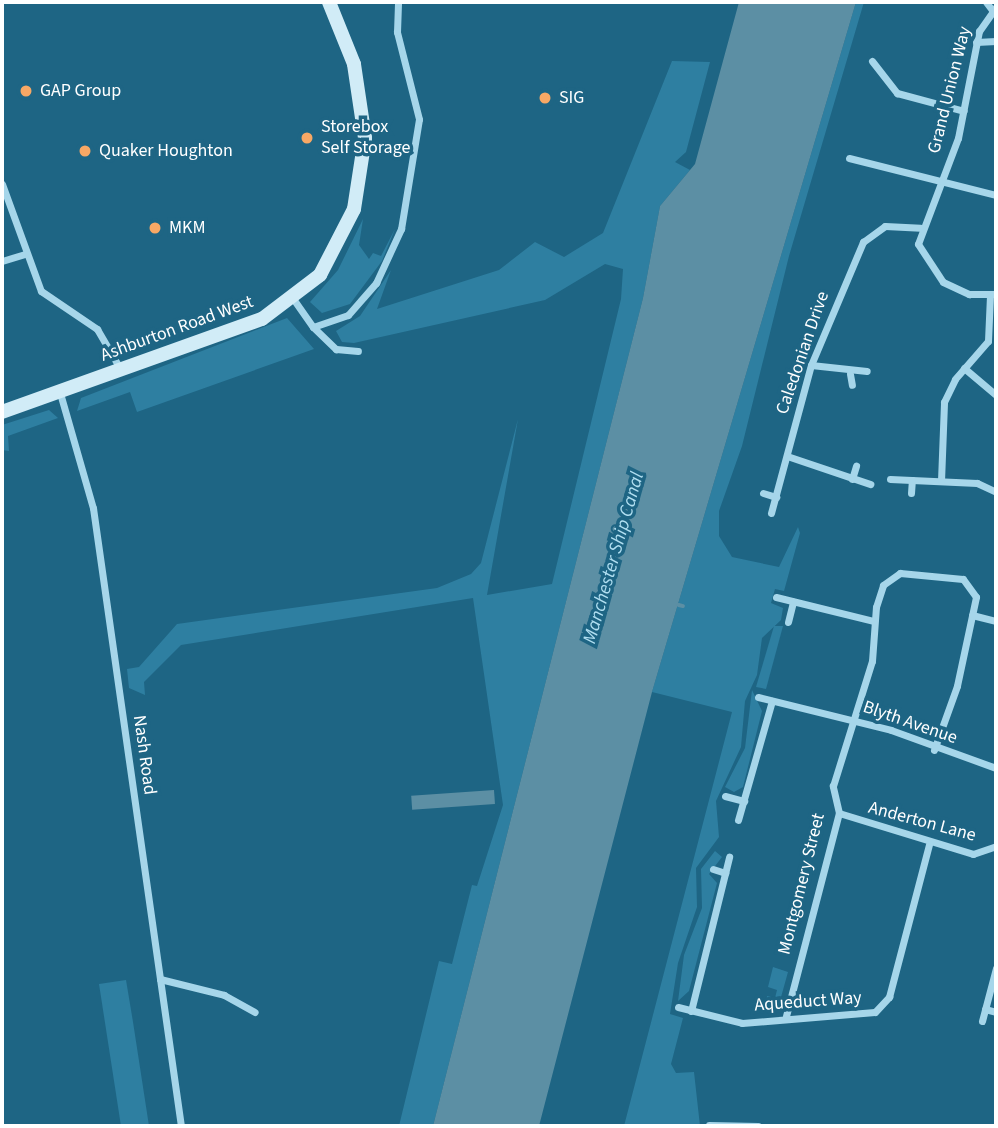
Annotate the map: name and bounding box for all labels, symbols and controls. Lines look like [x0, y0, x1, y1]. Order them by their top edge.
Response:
street label: Grand Union Way [924, 24, 976, 156]
place label: GAP Group [40, 80, 121, 102]
marker: GAP Group [18, 83, 34, 99]
place label: SIG [559, 87, 584, 109]
marker: SIG [537, 90, 553, 106]
place label: Storebox Self Storage [321, 117, 410, 160]
marker: Storebox Self Storage [299, 130, 315, 146]
place label: Quaker Houghton [99, 140, 233, 162]
marker: Quaker Houghton [77, 143, 93, 159]
place label: MKM [169, 217, 206, 239]
marker: MKM [147, 220, 163, 236]
street label: Caledonian Drive [772, 289, 834, 417]
street label: Ashburton Road West [98, 291, 256, 367]
water label: Manchester Ship Canal [579, 470, 649, 646]
street label: Blyth Avenue [860, 697, 960, 749]
street label: Nash Road [128, 714, 160, 796]
street label: Anderton Lane [866, 797, 978, 847]
street label: Montgomery Street [774, 811, 830, 957]
street label: Aqueduct Way [754, 987, 862, 1017]

